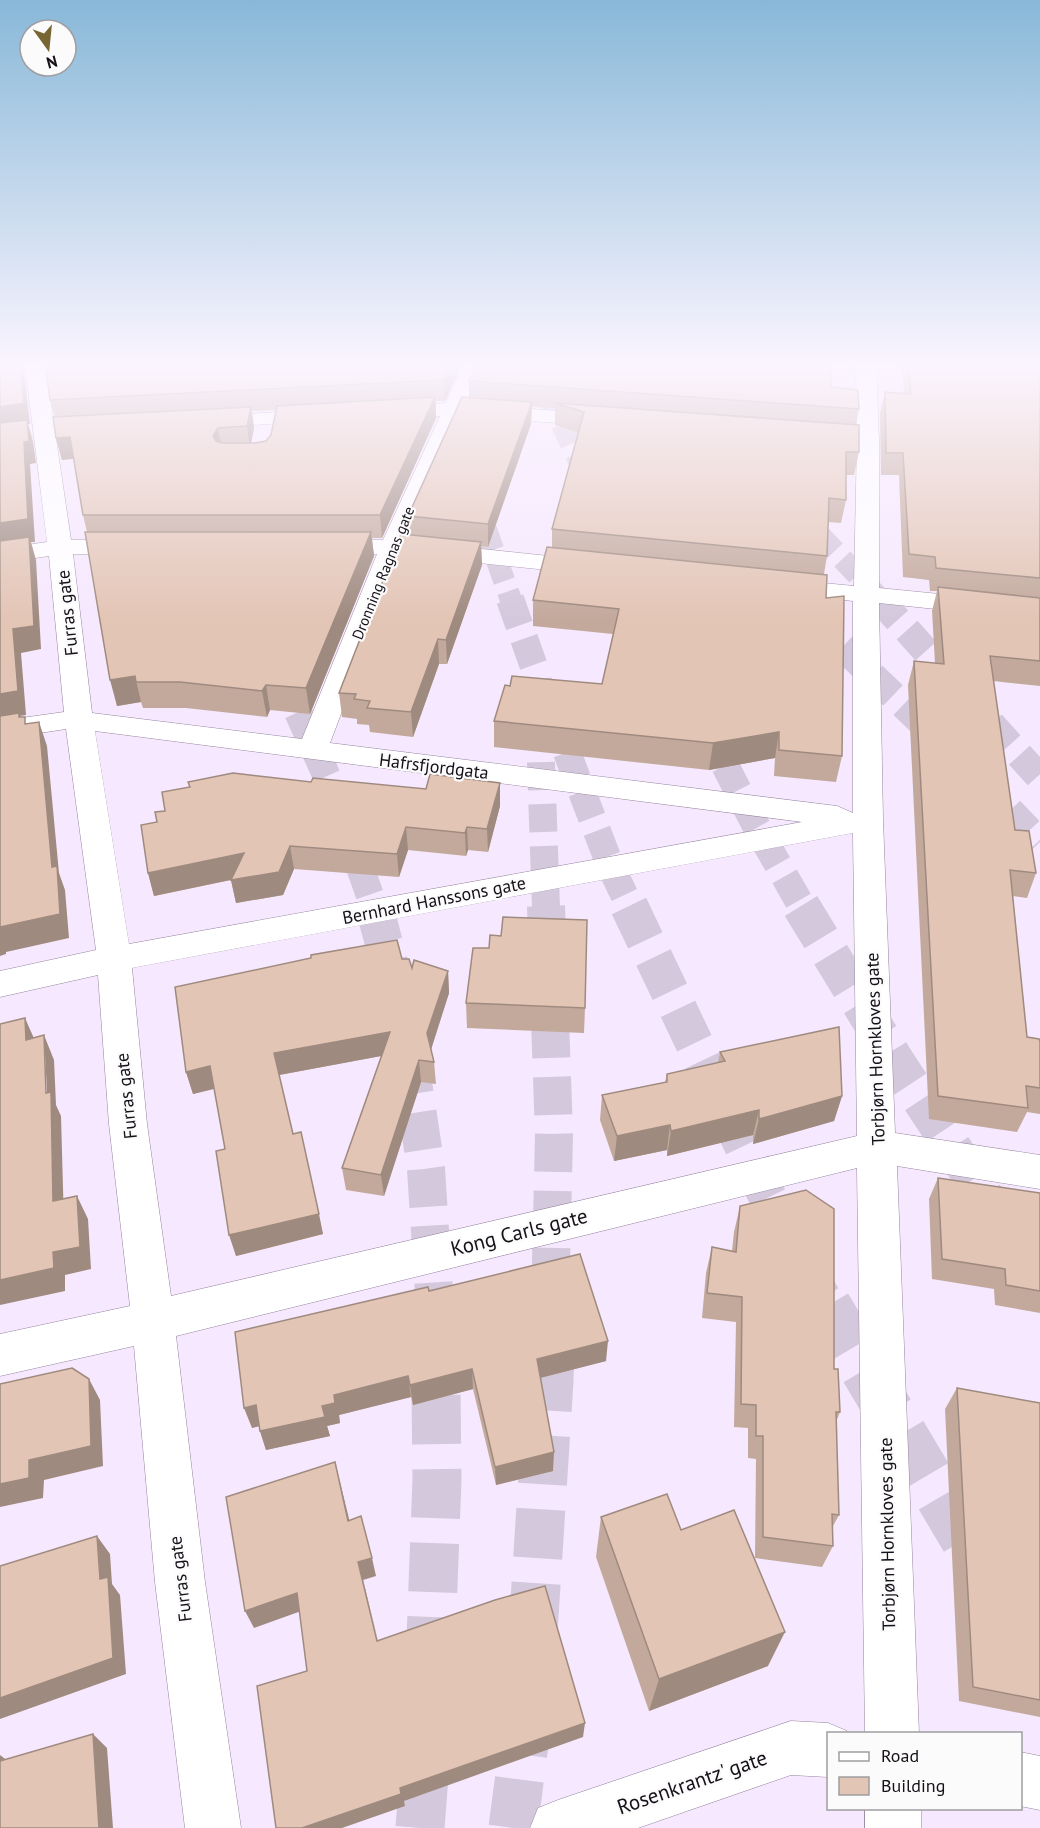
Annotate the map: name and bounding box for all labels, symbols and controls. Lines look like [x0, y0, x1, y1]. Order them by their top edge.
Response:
north arrow [18, 18, 78, 78]
text: N [44, 51, 60, 74]
street label: Dronning Ragnas gate [348, 504, 418, 642]
street label: Furras gate [51, 569, 83, 657]
street label: Hafrsfjordgata [378, 748, 490, 784]
street label: Bernhard Hanssons gate [340, 871, 528, 929]
street label: Torbjørn Hornkloves gate [860, 952, 890, 1146]
street label: Furras gate [110, 1052, 142, 1140]
street label: Kong Carls gate [448, 1202, 590, 1262]
street label: Torbjørn Hornkloves gate [874, 1437, 900, 1631]
street label: Furras gate [163, 1535, 197, 1623]
legend [827, 1732, 1022, 1810]
street label: Rosenkrantz' gate [613, 1744, 771, 1820]
text: Road [881, 1744, 919, 1767]
text: Building [881, 1774, 945, 1797]

